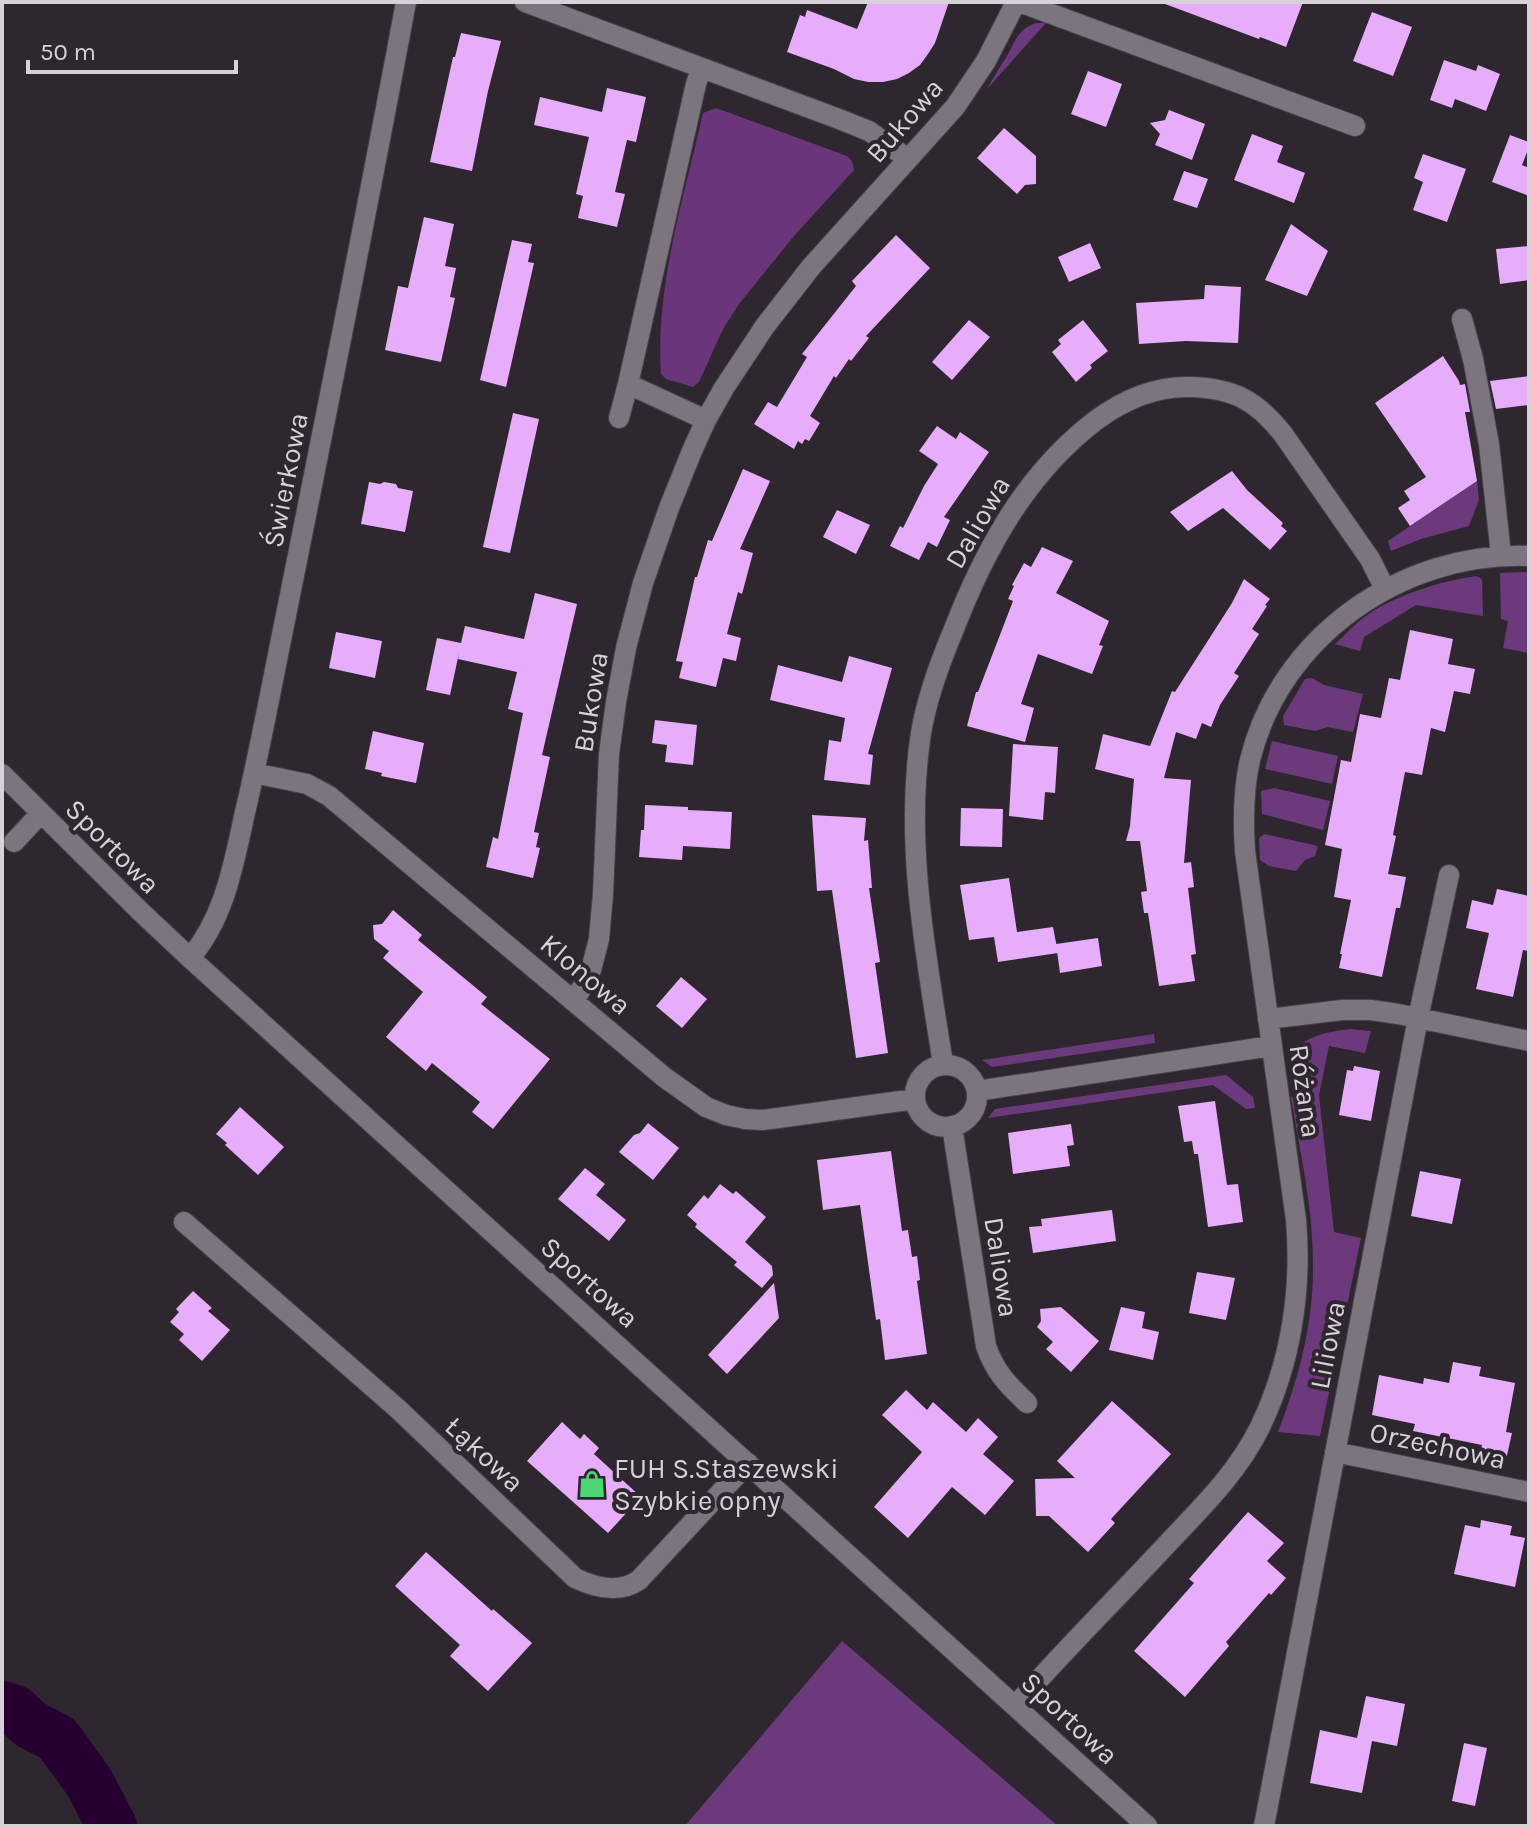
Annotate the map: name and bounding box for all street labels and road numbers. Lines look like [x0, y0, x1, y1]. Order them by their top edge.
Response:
street label: Bukowa [859, 71, 950, 169]
street label: Świerkowa [256, 410, 315, 550]
street label: Daliowa [938, 470, 1017, 574]
street label: Bukowa [566, 650, 615, 755]
street label: Sportowa [58, 792, 167, 901]
street label: Klonowa [534, 927, 638, 1022]
street label: Różana [1283, 1042, 1328, 1140]
street label: Daliowa [977, 1215, 1026, 1320]
street label: Sportowa [534, 1230, 645, 1335]
street label: Liliowa [1303, 1298, 1352, 1392]
street label: Łąkowa [439, 1410, 531, 1499]
street label: Orzechowa [1367, 1415, 1509, 1476]
street label: Sportowa [1014, 1665, 1125, 1771]

